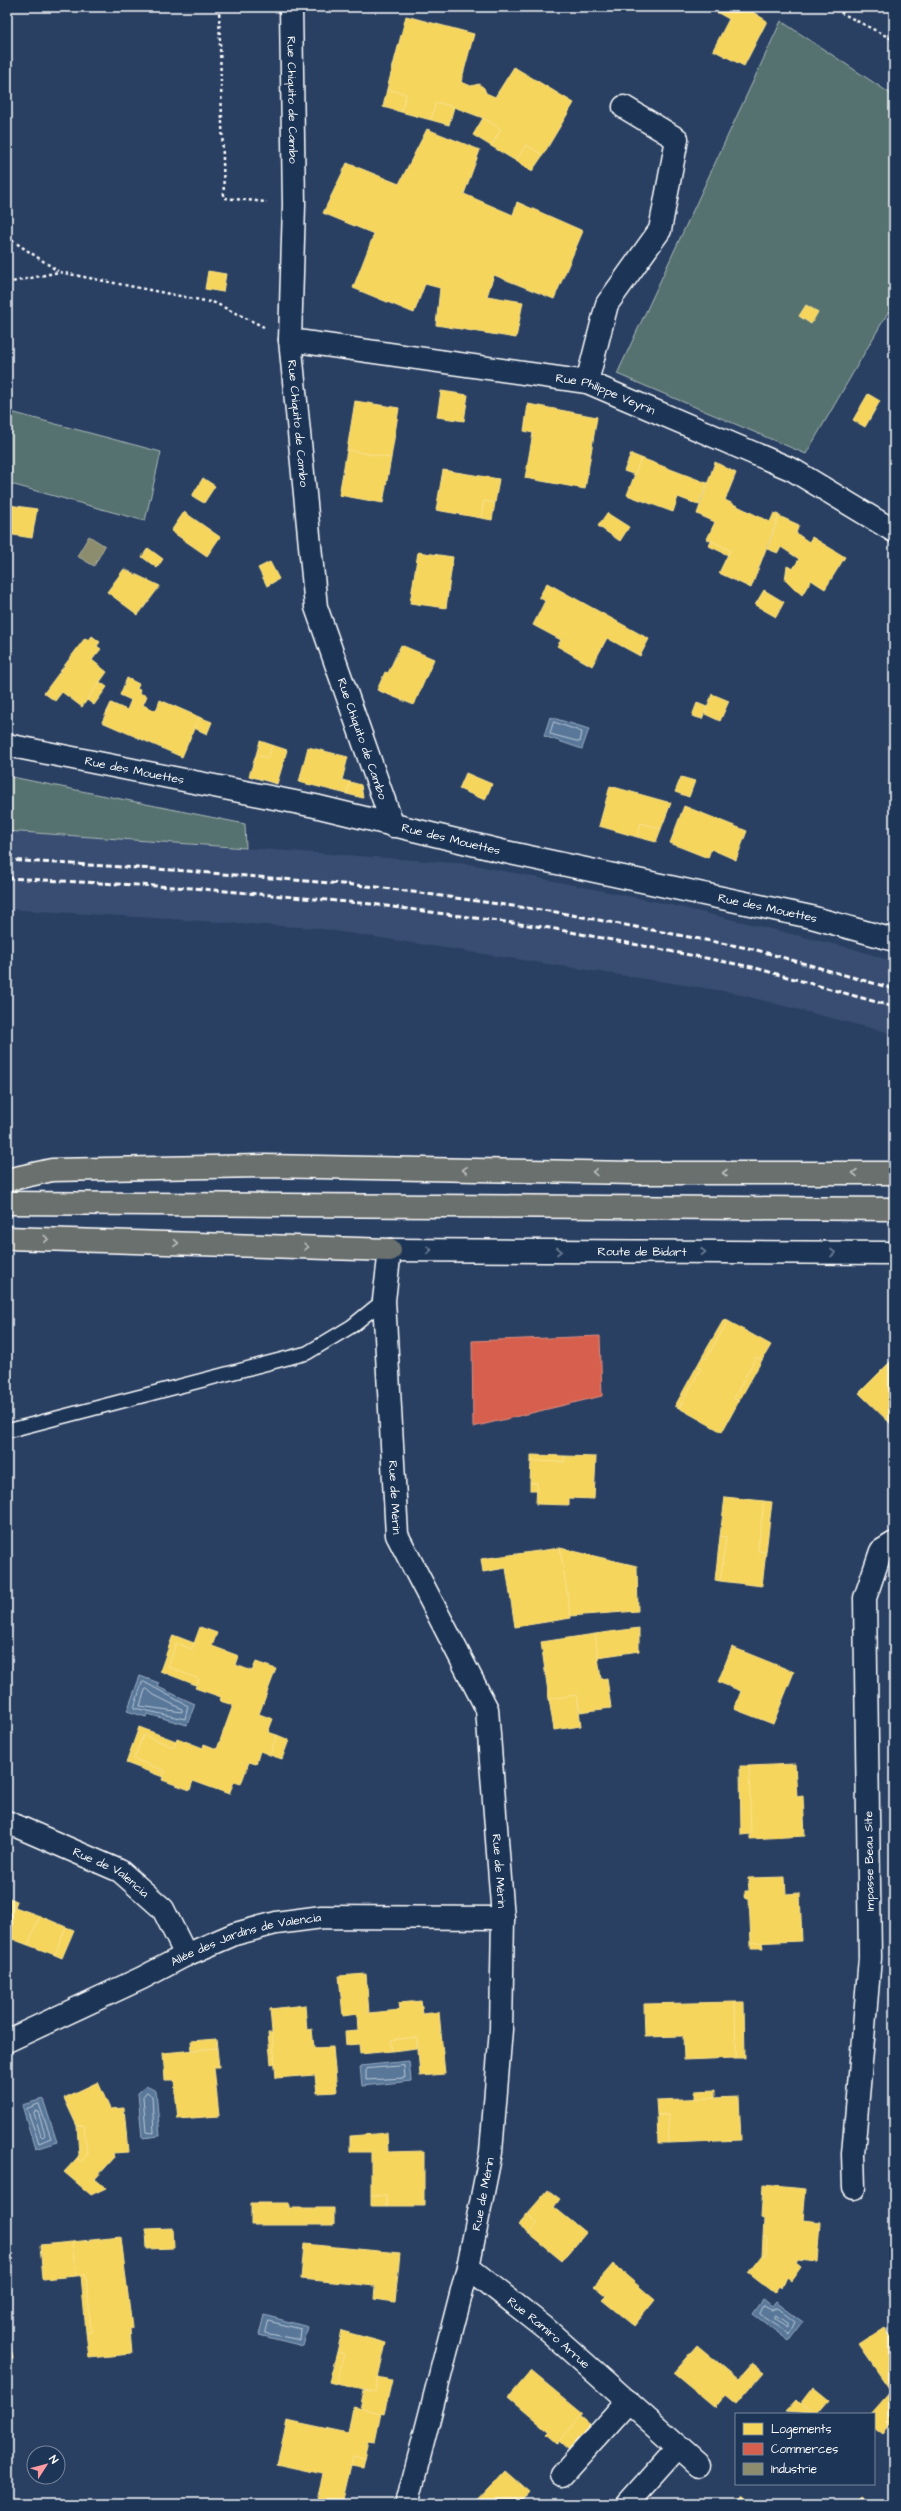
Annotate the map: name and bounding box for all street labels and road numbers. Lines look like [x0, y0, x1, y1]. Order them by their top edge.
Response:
street label: Rue Chiquito de Cambo [282, 36, 301, 164]
street label: Rue Chiquito de Cambo [283, 359, 312, 488]
street label: Rue Philippe Veyrin [555, 370, 658, 419]
street label: Rue Chiquito de Cambo [333, 676, 391, 802]
street label: Rue des Mouettes [83, 753, 186, 789]
street label: Rue des Mouettes [400, 819, 502, 860]
street label: Rue des Mouettes [716, 889, 819, 927]
street label: Route de Bidart [597, 1243, 687, 1261]
street label: Rue de Mérin [384, 1460, 405, 1535]
street label: Impasse Beau Site [860, 1810, 879, 1911]
street label: Rue de Mérin [488, 1833, 510, 1909]
street label: Rue de Valencia [70, 1844, 153, 1902]
street label: Allée des Jardins de Valencia [168, 1909, 322, 1971]
street label: Rue de Mérin [468, 2156, 499, 2232]
street label: Rue Ramiro Arrue [503, 2293, 594, 2373]

